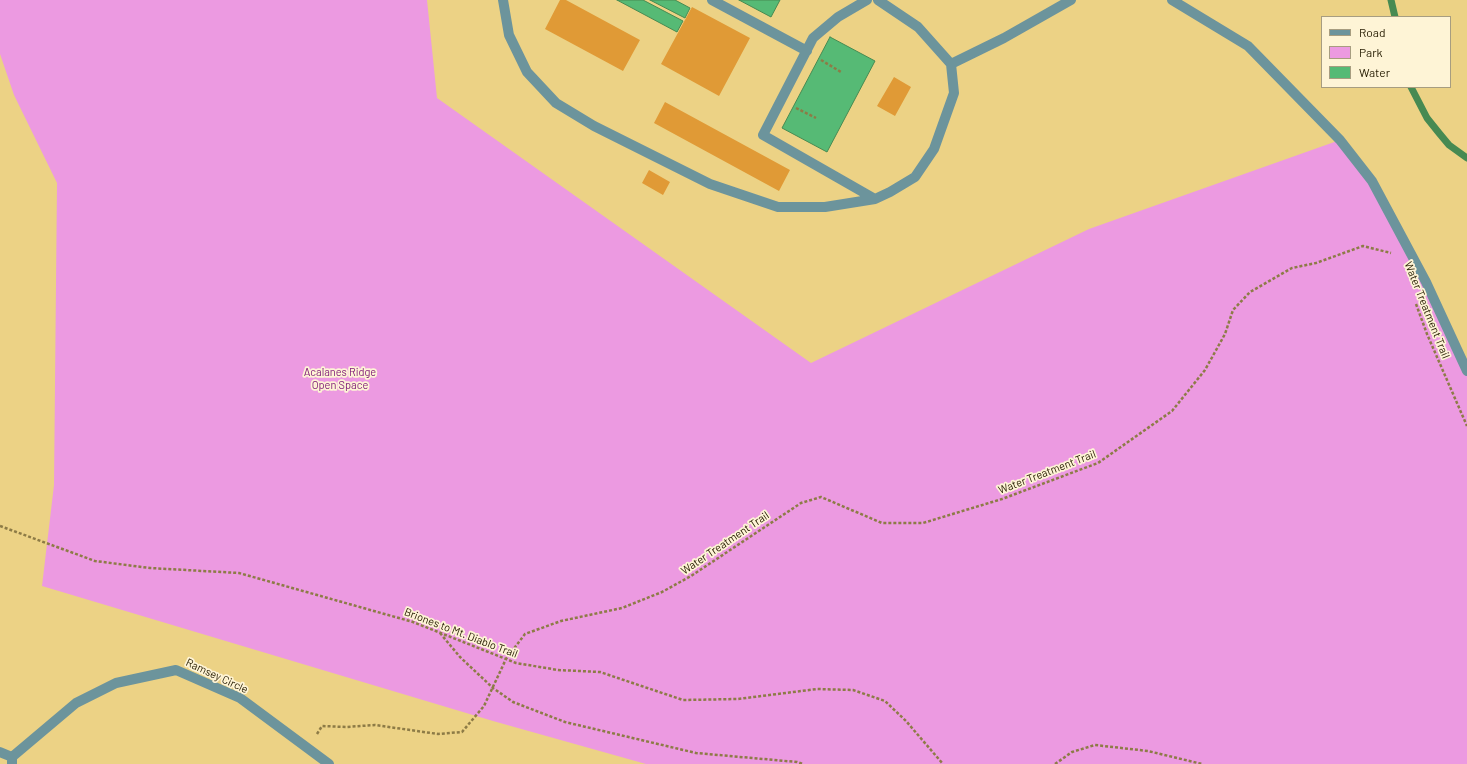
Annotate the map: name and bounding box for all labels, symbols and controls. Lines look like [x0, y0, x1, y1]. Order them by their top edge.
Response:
legend [1321, 16, 1451, 88]
text: Road [1359, 25, 1386, 39]
text: Park [1359, 45, 1383, 59]
text: Water [1359, 65, 1390, 79]
street label: Water Treatment Trail [1402, 260, 1452, 360]
park label: Acalanes Ridge Open Space [304, 365, 376, 391]
street label: Water Treatment Trail [996, 447, 1098, 497]
street label: Water Treatment Trail [679, 509, 771, 577]
street label: Briones to Mt. Diablo Trail [402, 605, 520, 661]
street label: Ramsey Circle [184, 656, 250, 696]

